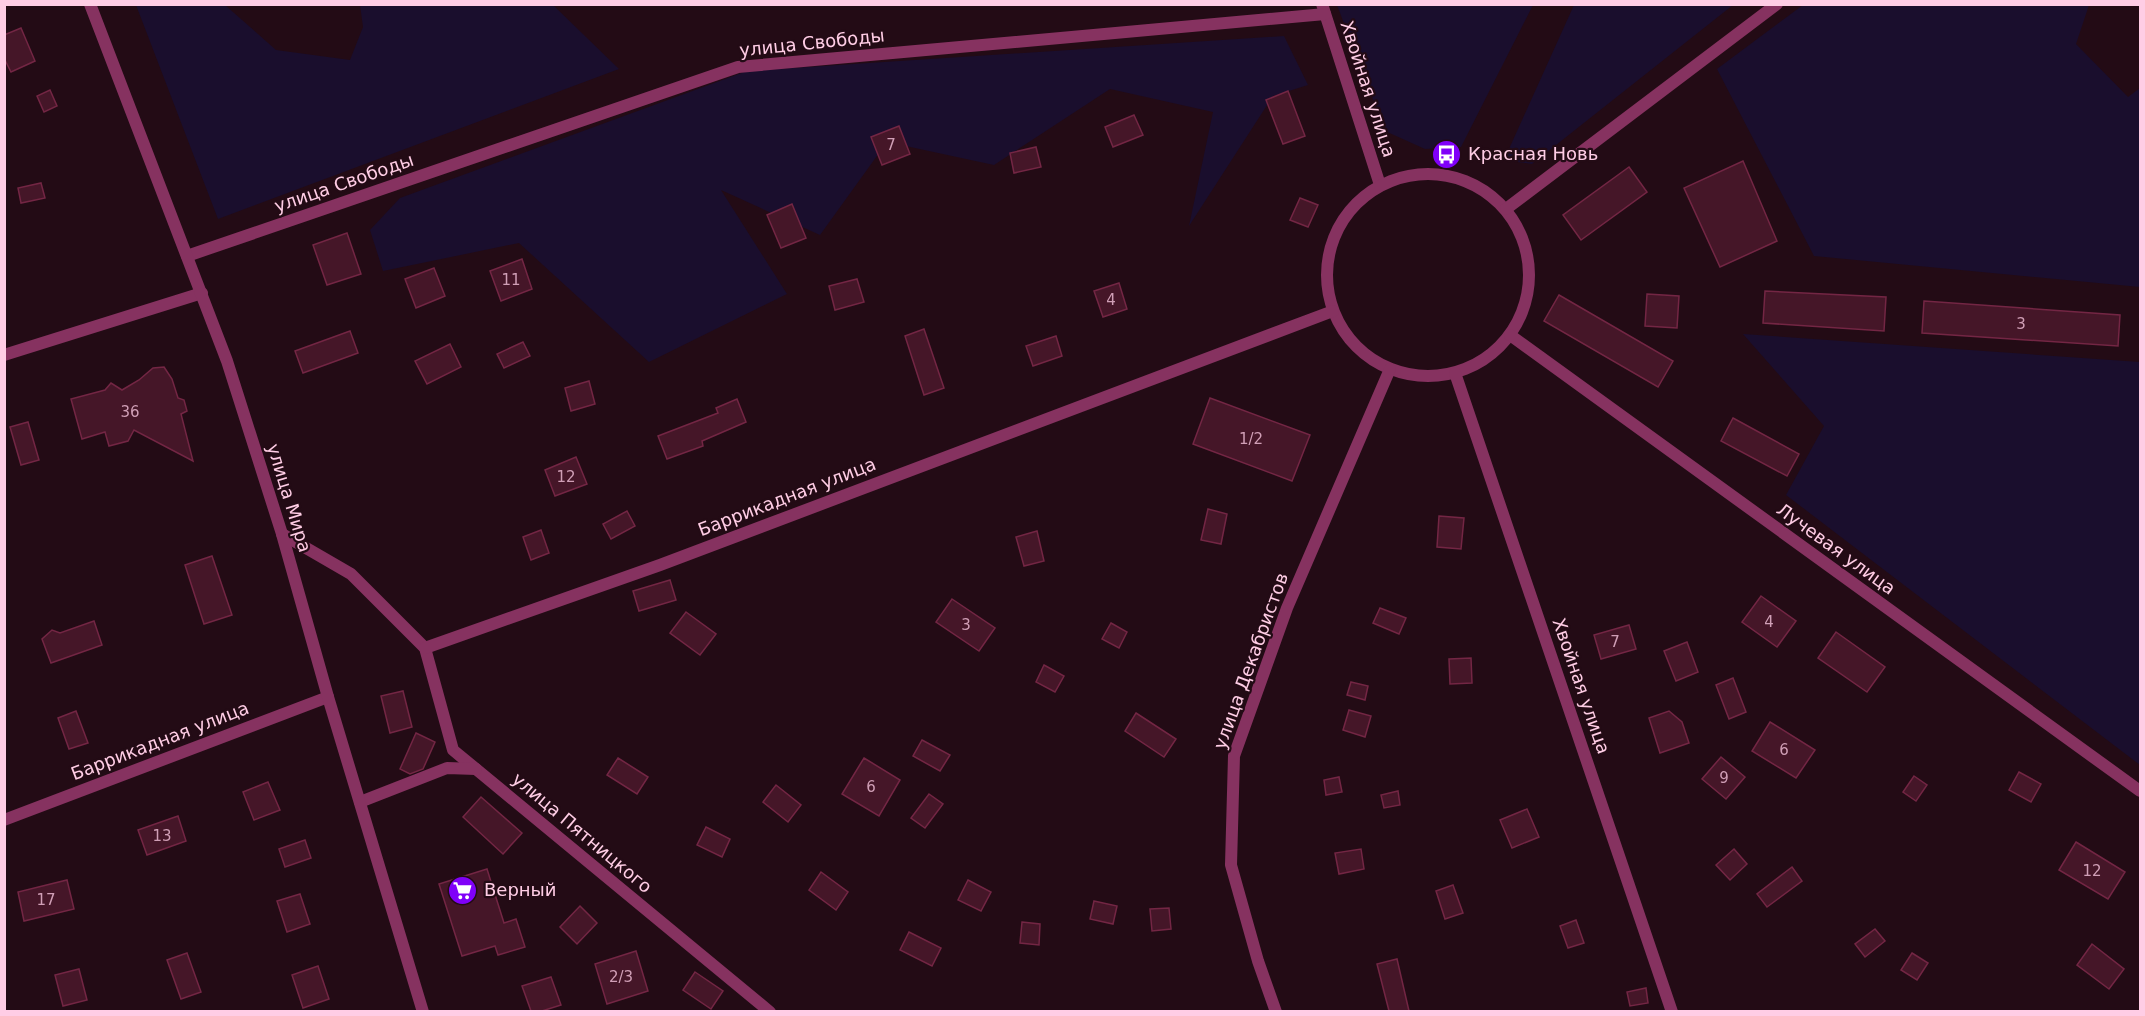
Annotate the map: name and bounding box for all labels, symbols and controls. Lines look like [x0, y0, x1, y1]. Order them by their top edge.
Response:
street label: Хвойная улица [1337, 18, 1400, 160]
street label: улица Свободы [738, 24, 886, 61]
house number: 7 [886, 136, 896, 154]
bus stop icon: Красная Новь [1431, 138, 1463, 170]
place label: Красная Новь [1468, 143, 1598, 164]
street label: улица Свободы [271, 149, 416, 216]
house number: 11 [501, 271, 521, 289]
house number: 4 [1106, 291, 1116, 309]
house number: 3 [2016, 315, 2026, 333]
house number: 36 [120, 403, 140, 421]
house number: 1/2 [1239, 430, 1263, 448]
street label: улица Мира [263, 441, 316, 555]
street label: Баррикадная улица [695, 453, 879, 540]
house number: 12 [556, 468, 576, 486]
street label: Лучевая улица [1773, 499, 1900, 599]
street label: улица Декабристов [1209, 570, 1292, 752]
house number: 4 [1764, 613, 1774, 631]
street label: Хвойная улица [1548, 615, 1615, 756]
house number: 3 [961, 616, 971, 634]
house number: 7 [1610, 633, 1620, 651]
street label: Баррикадная улица [68, 697, 252, 784]
house number: 6 [1779, 741, 1789, 759]
street label: улица Пятницкого [508, 768, 656, 897]
house number: 9 [1719, 769, 1729, 787]
house number: 6 [866, 778, 876, 796]
house number: 13 [152, 827, 172, 845]
house number: 12 [2082, 862, 2102, 880]
supermarket icon: Верный [447, 874, 479, 906]
place label: Верный [484, 879, 557, 900]
house number: 17 [36, 891, 56, 909]
house number: 2/3 [609, 968, 633, 986]

